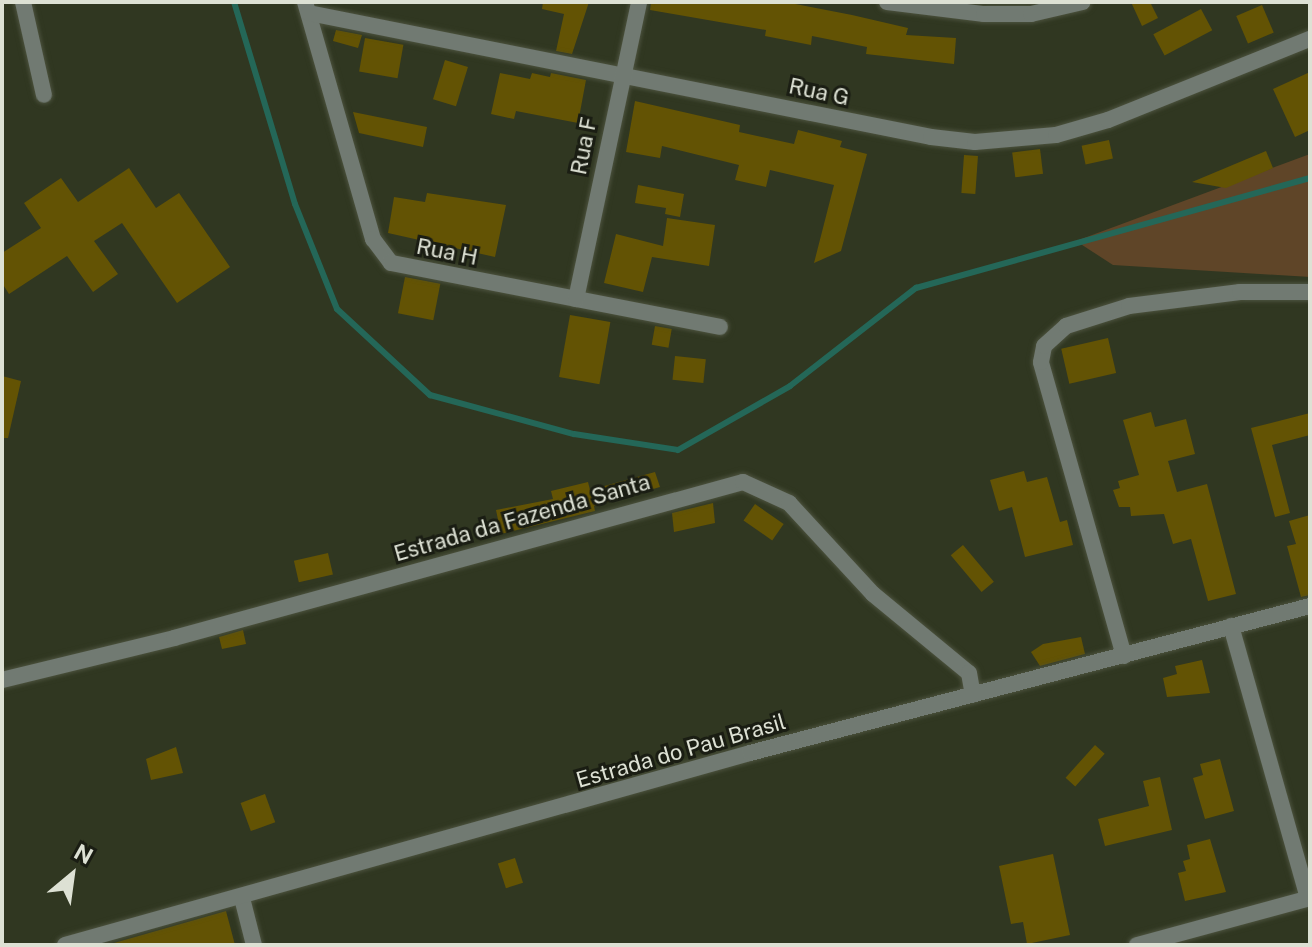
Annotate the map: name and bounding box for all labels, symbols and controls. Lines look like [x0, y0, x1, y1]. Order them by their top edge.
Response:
street label: Rua G [786, 73, 852, 111]
street label: Rua F [566, 115, 602, 177]
street label: Rua H [414, 233, 480, 271]
street label: Estrada da Fazenda Santa [391, 469, 653, 567]
street label: Estrada do Pau Brasil [573, 708, 789, 794]
north arrow [32, 835, 112, 915]
text: N [70, 838, 97, 870]

